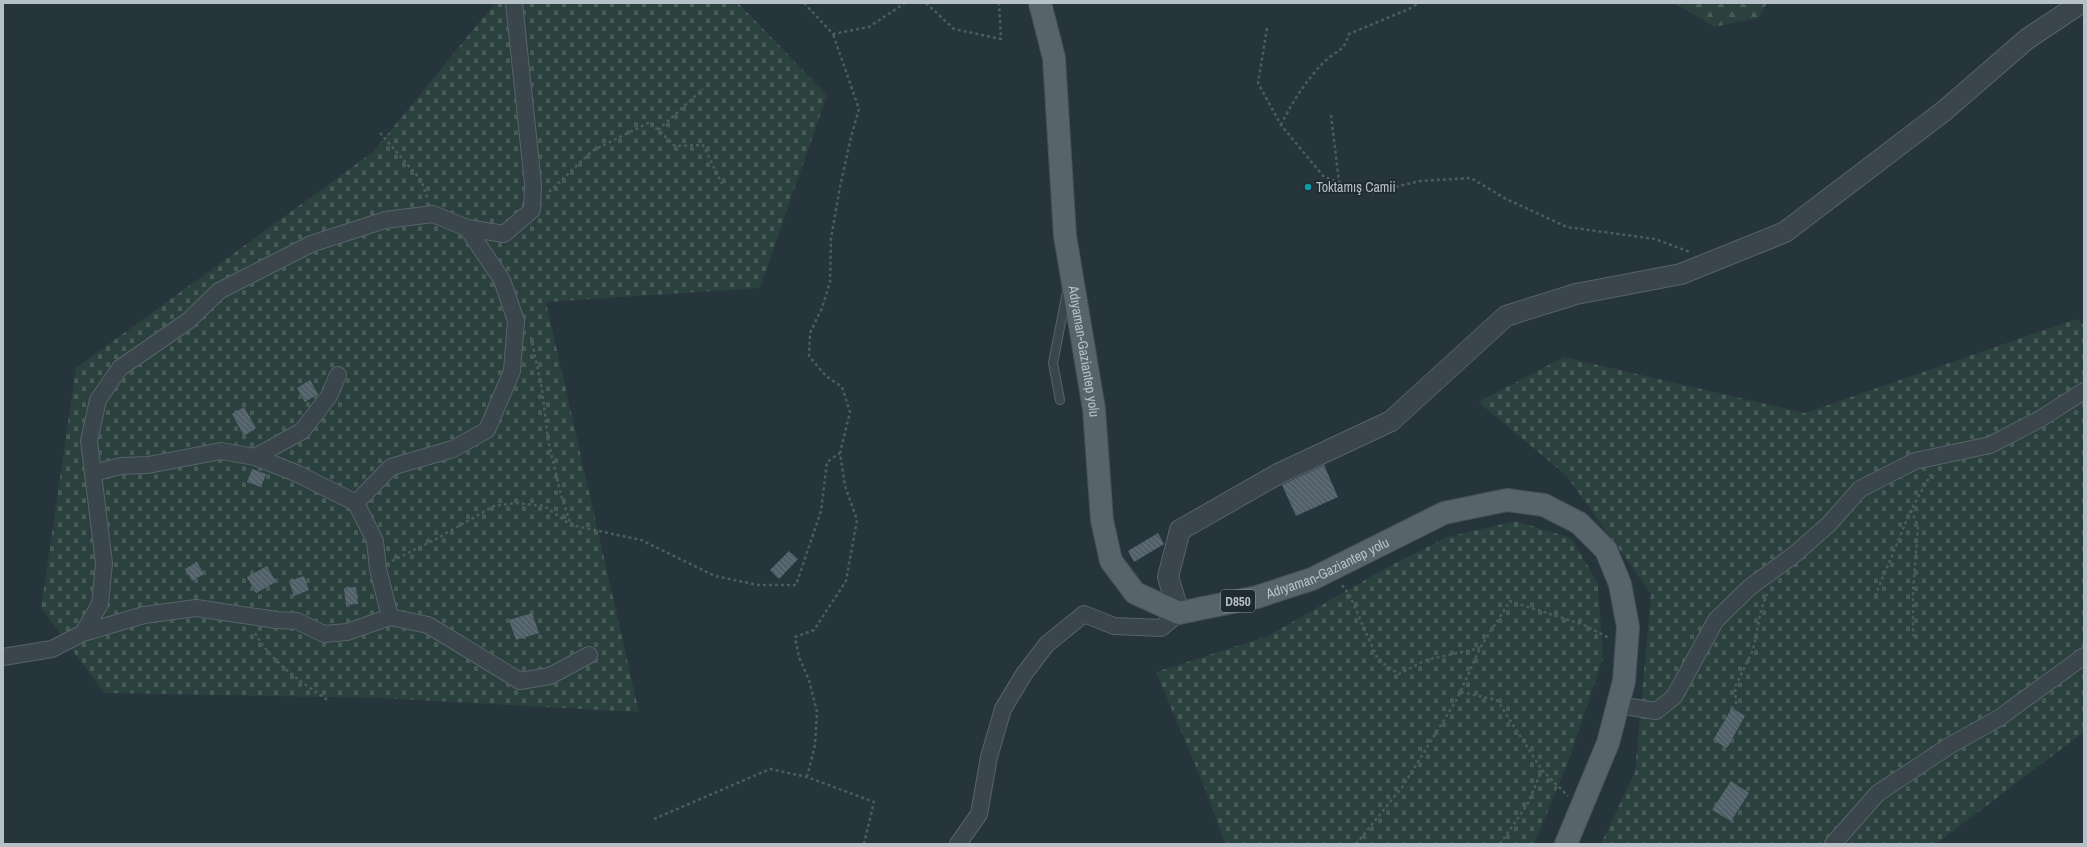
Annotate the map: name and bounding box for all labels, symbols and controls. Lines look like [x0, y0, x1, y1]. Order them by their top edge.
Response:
place label: Toktamış Camii [1316, 178, 1396, 196]
marker: Toktamış Camii [1303, 182, 1313, 192]
street label: Adıyaman-Gaziantep yolu [1064, 283, 1104, 418]
street label: Adıyaman-Gaziantep yolu [1263, 533, 1392, 603]
road number: D850 [1221, 590, 1255, 612]

